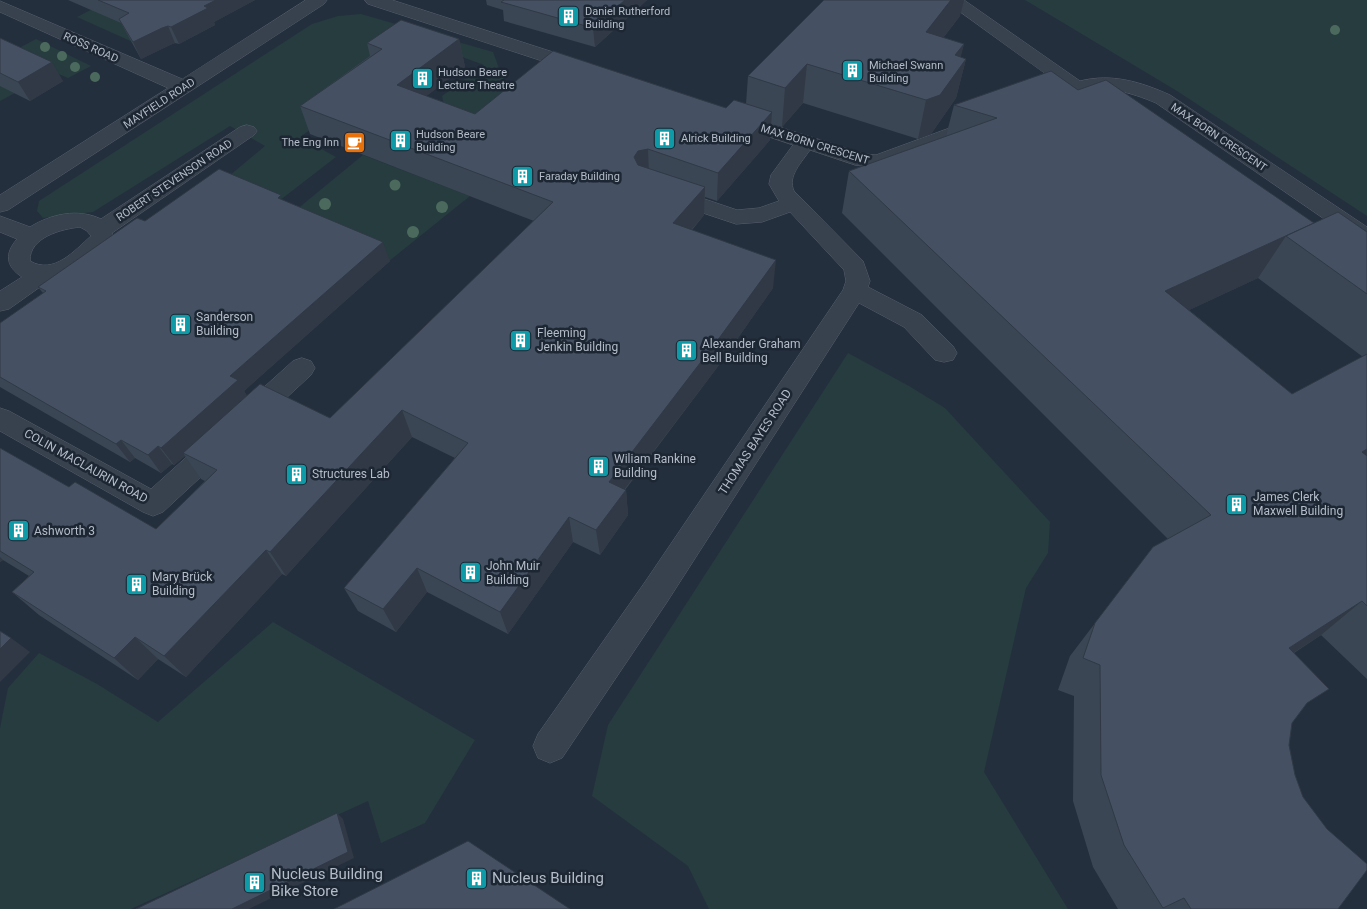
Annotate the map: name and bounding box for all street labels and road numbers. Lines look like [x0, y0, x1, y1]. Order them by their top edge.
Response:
street label: ROSS ROAD [61, 30, 120, 65]
street label: MAYFIELD ROAD [121, 75, 198, 131]
street label: MAX BORN CRESCENT [1168, 101, 1269, 175]
street label: MAX BORN CRESCENT [759, 122, 871, 167]
street label: ROBERT STEVENSON ROAD [114, 137, 235, 224]
street label: THOMAS BAYES ROAD [716, 387, 794, 497]
street label: COLIN MACLAURIN ROAD [22, 426, 150, 506]

